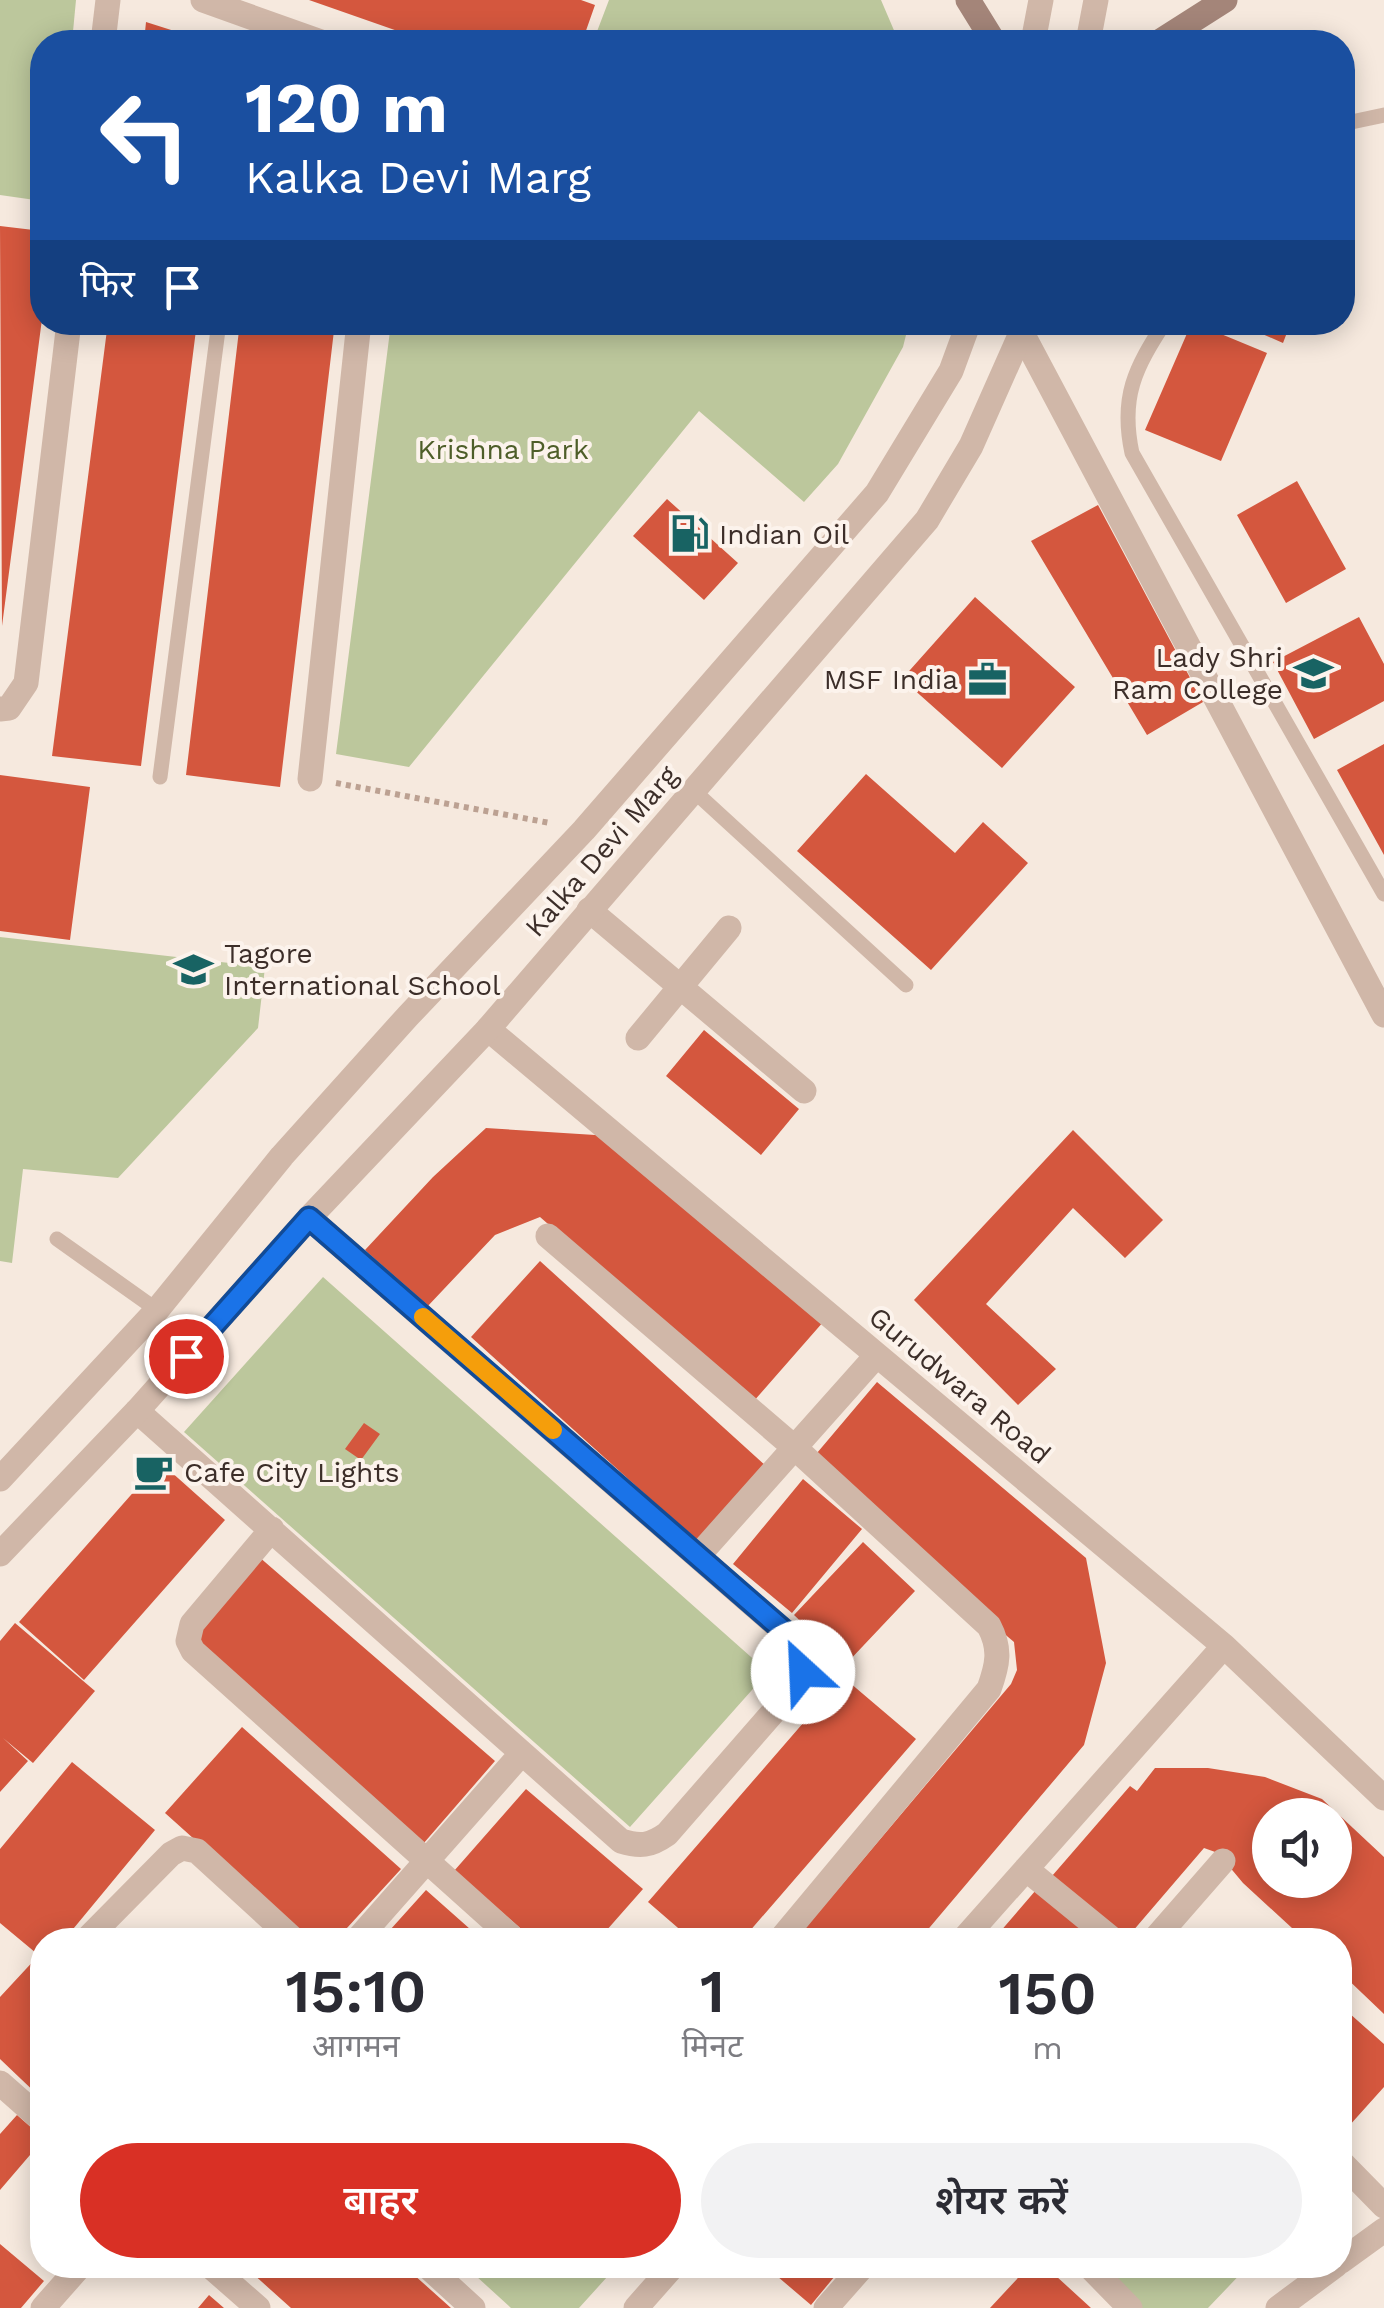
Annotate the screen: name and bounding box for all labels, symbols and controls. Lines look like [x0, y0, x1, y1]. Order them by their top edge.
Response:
text: 120 m [245, 67, 448, 149]
icon: left [80, 70, 210, 200]
text: Kalka Devi Marg [245, 151, 591, 204]
icon: arrive [155, 260, 210, 315]
text: फिर [80, 262, 135, 306]
park label: Krishna Park [417, 433, 589, 466]
fuel station icon: Indian Oil [668, 513, 710, 555]
place label: Indian Oil [719, 518, 849, 551]
place label: Lady Shri Ram College [1112, 641, 1283, 706]
school or university icon: Lady Shri Ram College [1292, 652, 1334, 694]
office icon: MSF India [967, 658, 1009, 700]
place label: MSF India [824, 663, 958, 696]
street label: Kalka Devi Marg [518, 759, 685, 943]
place label: Tagore International School [224, 937, 501, 1002]
school or university icon: Tagore International School [173, 948, 215, 990]
street label: Gurudwara Road [862, 1300, 1057, 1471]
pin [144, 1314, 229, 1399]
icon: arrive [159, 1329, 214, 1384]
cafe icon: Cafe City Lights [133, 1451, 175, 1493]
place label: Cafe City Lights [184, 1456, 400, 1489]
position arrow [751, 1620, 855, 1724]
map controls [1252, 1798, 1352, 1898]
button: sound [1252, 1798, 1352, 1898]
text: 15:10 [285, 1956, 426, 2027]
text: 1 [700, 1956, 725, 2027]
text: 150 [999, 1958, 1097, 2029]
text: आगमन [312, 2027, 400, 2065]
text: मिनट [682, 2027, 743, 2065]
text: m [1032, 2029, 1063, 2067]
button: बाहर [80, 2143, 681, 2258]
button: शेयर करें [701, 2143, 1302, 2258]

